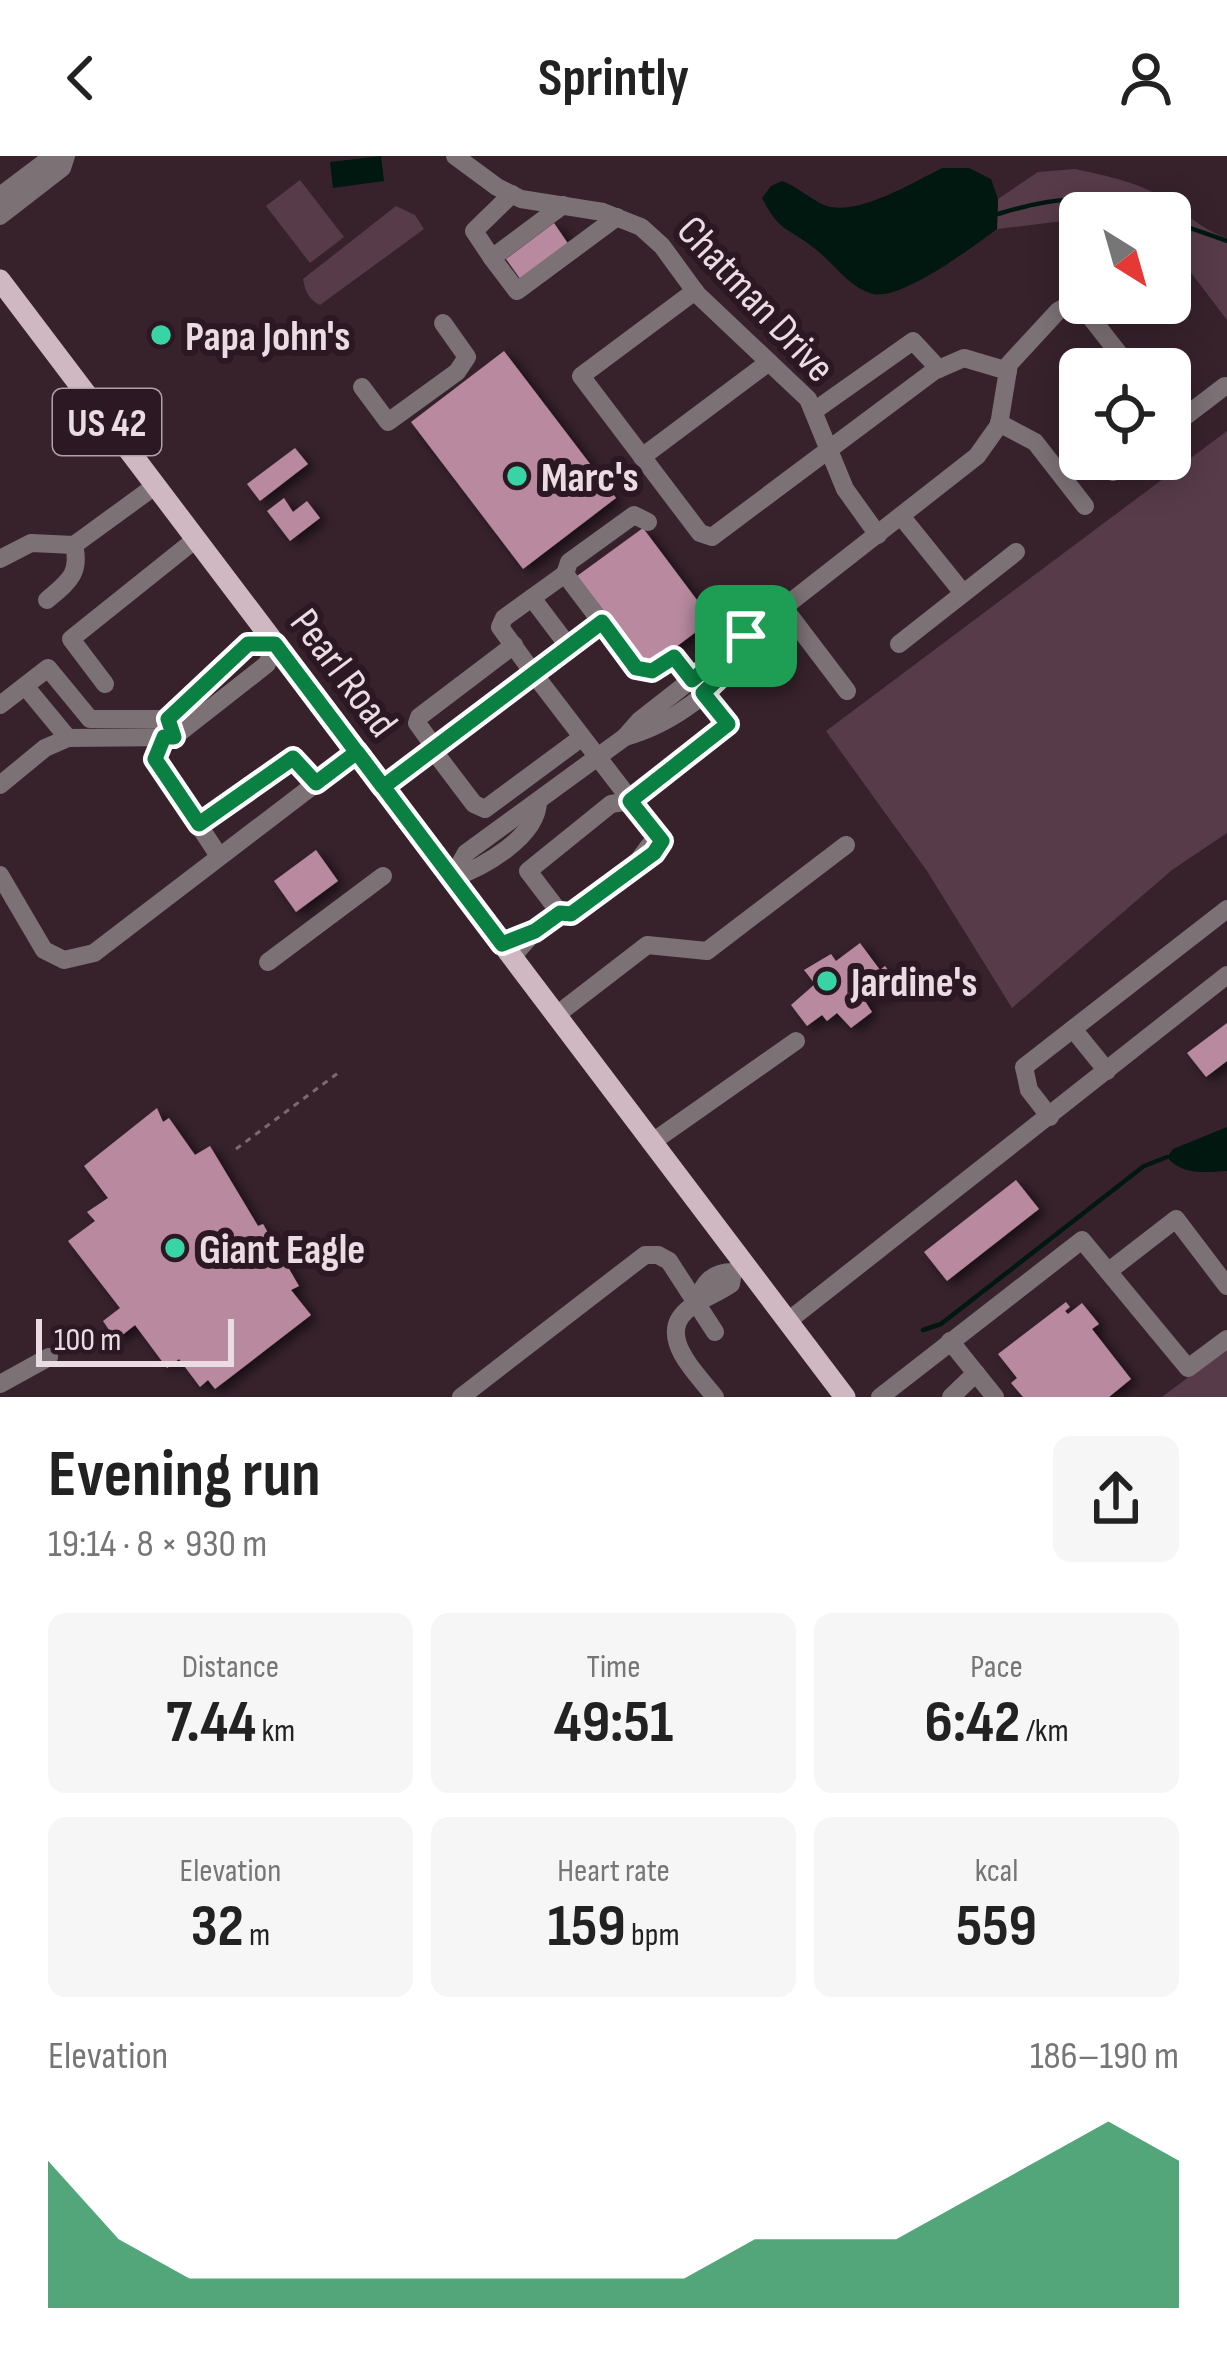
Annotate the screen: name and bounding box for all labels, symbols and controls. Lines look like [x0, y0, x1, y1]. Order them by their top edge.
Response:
icon: back [48, 45, 114, 111]
icon: person [1113, 45, 1179, 111]
text: Sprintly [538, 46, 689, 111]
north arrow [1059, 192, 1191, 324]
map controls [1059, 192, 1191, 480]
street label: Chatman Drive [665, 206, 845, 393]
place label: Papa John's [185, 312, 350, 363]
marker: Papa John's [148, 322, 174, 348]
button: locate [1059, 348, 1191, 480]
road number: US 42 [53, 389, 161, 455]
place label: Marc's [541, 453, 639, 504]
marker: Marc's [504, 463, 530, 489]
pin [695, 585, 797, 687]
street label: Pearl Road [278, 599, 408, 748]
icon: arrive [713, 603, 779, 669]
place label: Jardine's [850, 958, 977, 1009]
marker: Jardine's [814, 968, 840, 994]
place label: Giant Eagle [199, 1225, 365, 1276]
marker: Giant Eagle [162, 1235, 188, 1261]
scale bar [36, 1313, 234, 1366]
text: 100 m [54, 1320, 121, 1360]
text: Evening run [48, 1436, 321, 1515]
button: share [1053, 1436, 1179, 1562]
text: 19:14 · 8 × 930 m [48, 1521, 267, 1568]
text: Distance [182, 1647, 279, 1687]
text: Time [587, 1647, 641, 1687]
text: Pace [970, 1647, 1023, 1687]
text: 7.44 [166, 1687, 256, 1759]
text: 49:51 [554, 1687, 673, 1759]
text: 6:42 [924, 1687, 1020, 1759]
text: km [256, 1711, 295, 1751]
text: /km [1020, 1711, 1069, 1751]
text: Elevation [180, 1851, 281, 1891]
text: Heart rate [557, 1851, 670, 1891]
text: kcal [975, 1851, 1018, 1891]
text: 32 [191, 1891, 244, 1963]
text: 159 [547, 1891, 626, 1963]
text: 559 [956, 1891, 1037, 1963]
text: m [244, 1915, 270, 1955]
text: bpm [626, 1915, 680, 1955]
text: Elevation [48, 2033, 168, 2080]
text: 186–190 m [1030, 2033, 1179, 2080]

